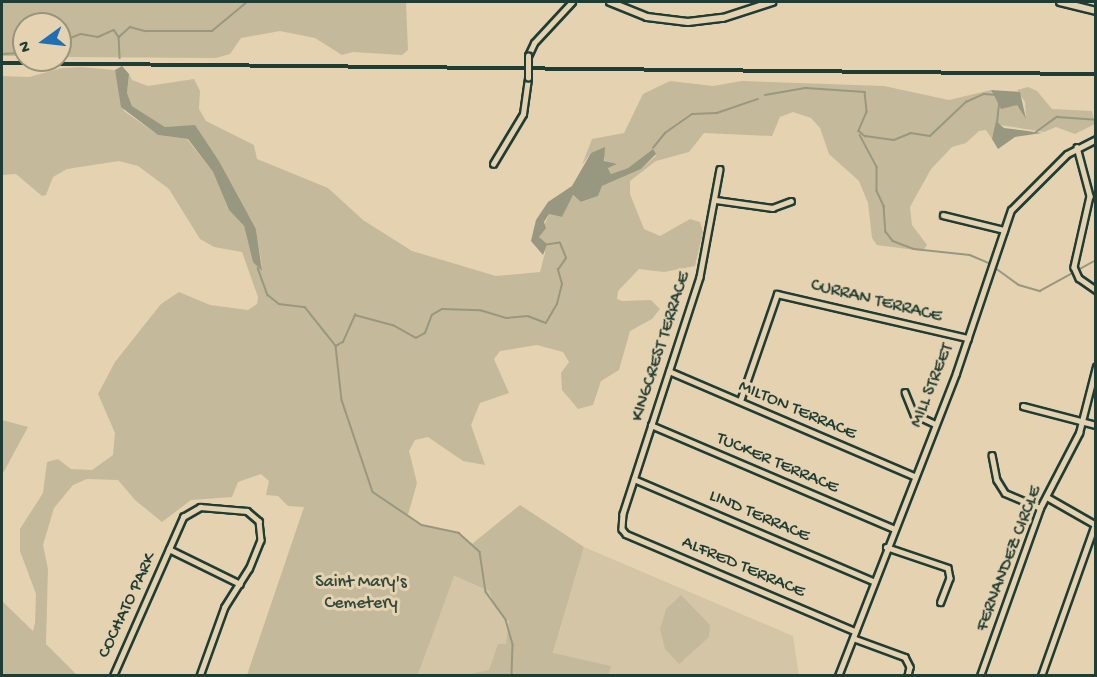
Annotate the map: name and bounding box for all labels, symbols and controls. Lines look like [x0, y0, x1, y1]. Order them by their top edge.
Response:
north arrow [12, 12, 72, 72]
text: N [16, 39, 37, 54]
street label: KINGCREST TERRACE [628, 270, 696, 424]
street label: CURRAN TERRACE [808, 275, 944, 329]
street label: MILL STREET [906, 341, 960, 431]
street label: MILTON TERRACE [735, 376, 859, 446]
street label: TUCKER TERRACE [713, 429, 841, 499]
street label: FERNANDEZ CIRCLE [972, 483, 1048, 635]
street label: LIND TERRACE [705, 486, 813, 548]
street label: ALFRED TERRACE [678, 532, 808, 604]
street label: COCHATO PARK [94, 550, 162, 662]
park label: Saint Mary's Cemetery [315, 573, 407, 616]

